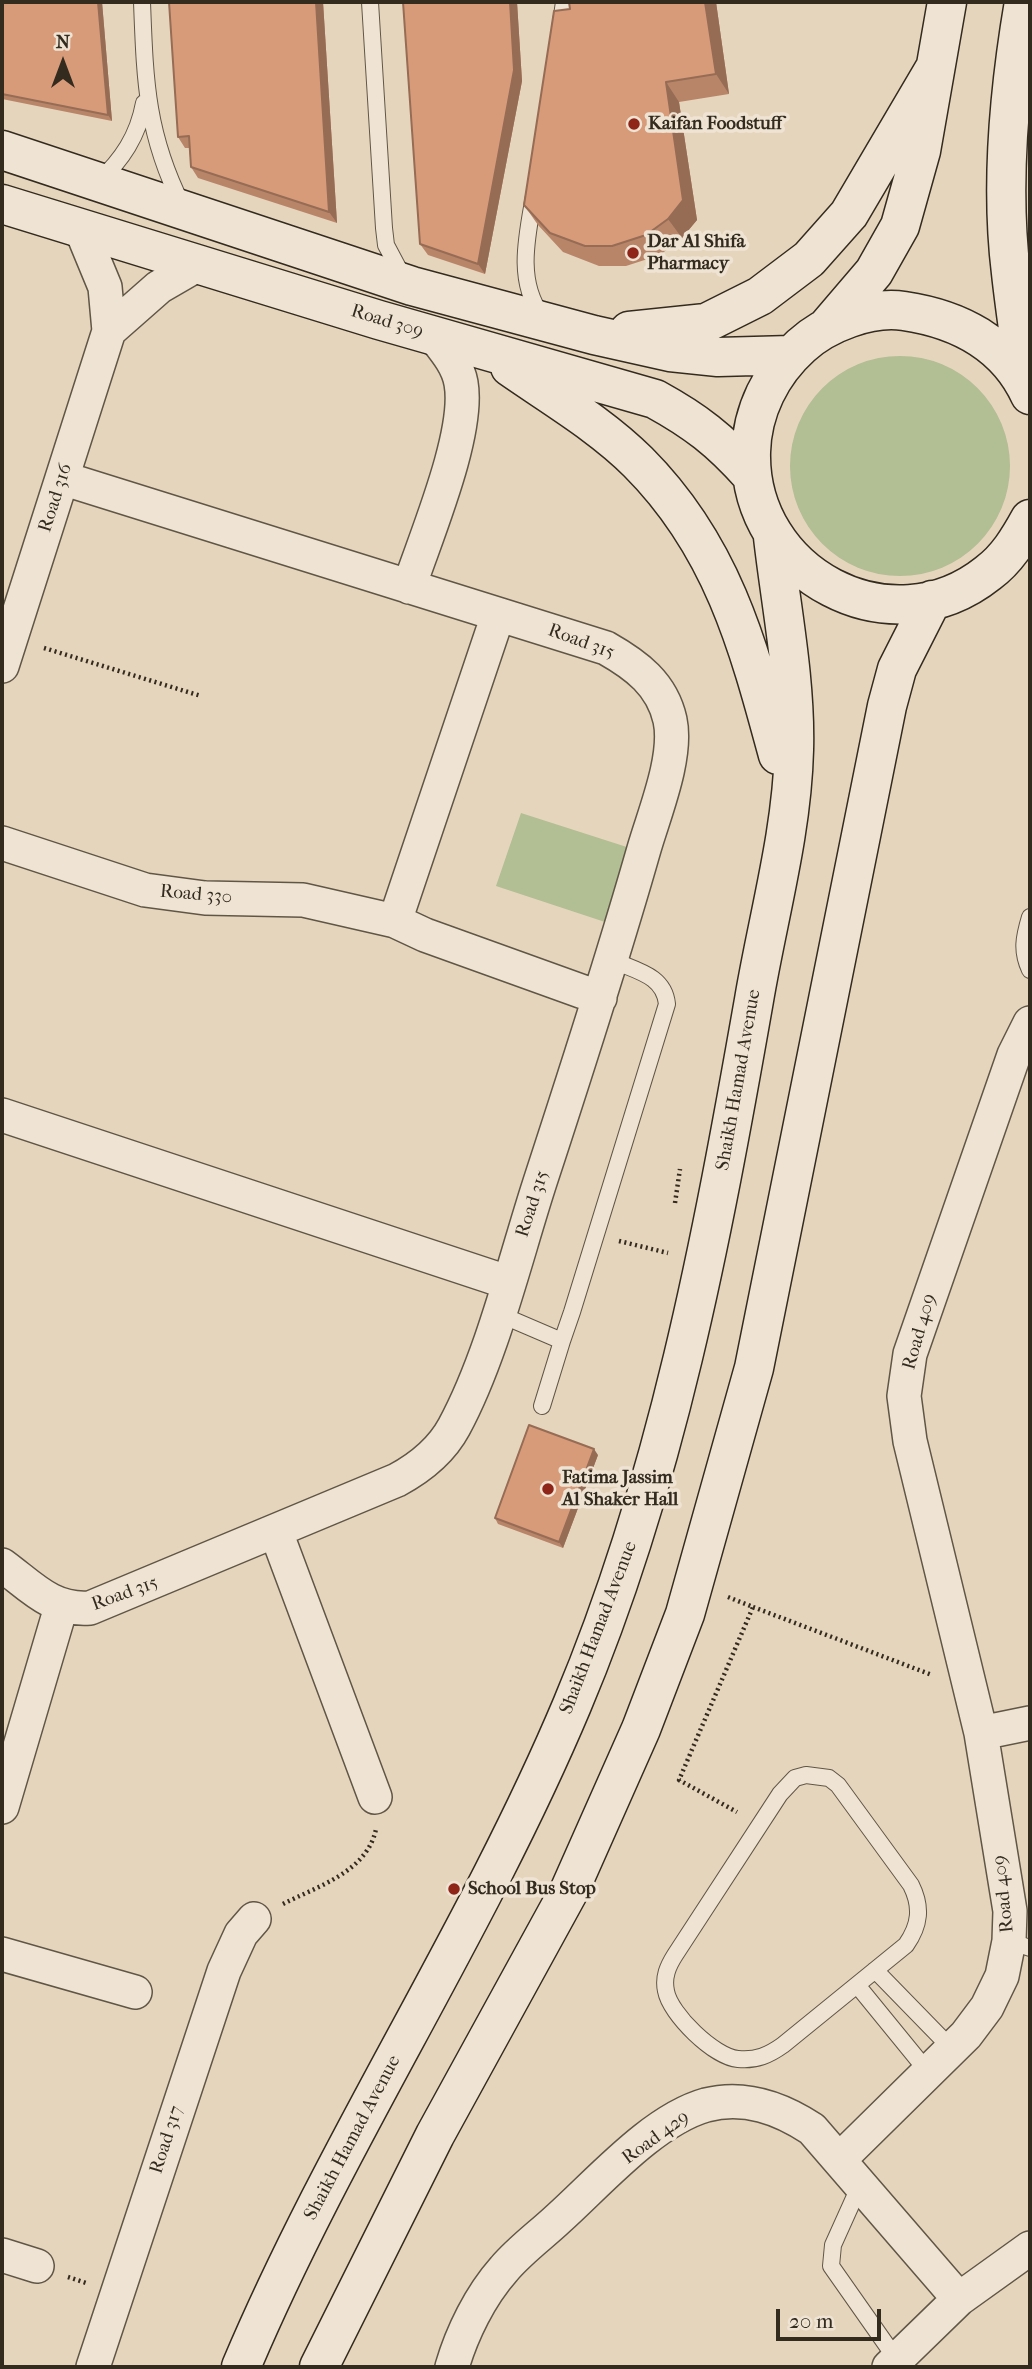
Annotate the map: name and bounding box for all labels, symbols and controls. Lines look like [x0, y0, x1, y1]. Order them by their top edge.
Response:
north arrow [28, 28, 98, 98]
text: N [56, 31, 70, 53]
place label: Kaifan Foodstuff [648, 113, 782, 135]
marker: Kaifan Foodstuff [626, 116, 642, 132]
place label: Dar Al Shifa Pharmacy [647, 231, 745, 275]
marker: Dar Al Shifa Pharmacy [625, 245, 641, 261]
street label: Road 309 [348, 300, 426, 344]
street label: Road 316 [34, 461, 78, 535]
street label: Road 315 [545, 619, 617, 665]
street label: Road 330 [159, 880, 233, 910]
street label: Shaikh Hamad Avenue [712, 988, 766, 1172]
street label: Road 315 [511, 1168, 555, 1240]
street label: Road 409 [898, 1291, 942, 1373]
place label: Fatima Jassim Al Shaker Hall [562, 1467, 678, 1511]
marker: Fatima Jassim Al Shaker Hall [540, 1481, 556, 1497]
street label: Shaikh Hamad Avenue [555, 1538, 643, 1718]
street label: Road 315 [89, 1571, 161, 1617]
street label: Road 409 [989, 1854, 1019, 1934]
place label: School Bus Stop [468, 1878, 596, 1900]
marker: School Bus Stop [446, 1881, 462, 1897]
street label: Shaikh Hamad Avenue [300, 2052, 406, 2224]
street label: Road 317 [145, 2103, 189, 2177]
street label: Road 429 [618, 2106, 694, 2170]
scale bar [780, 2296, 885, 2340]
text: 20 m [789, 2309, 833, 2333]

